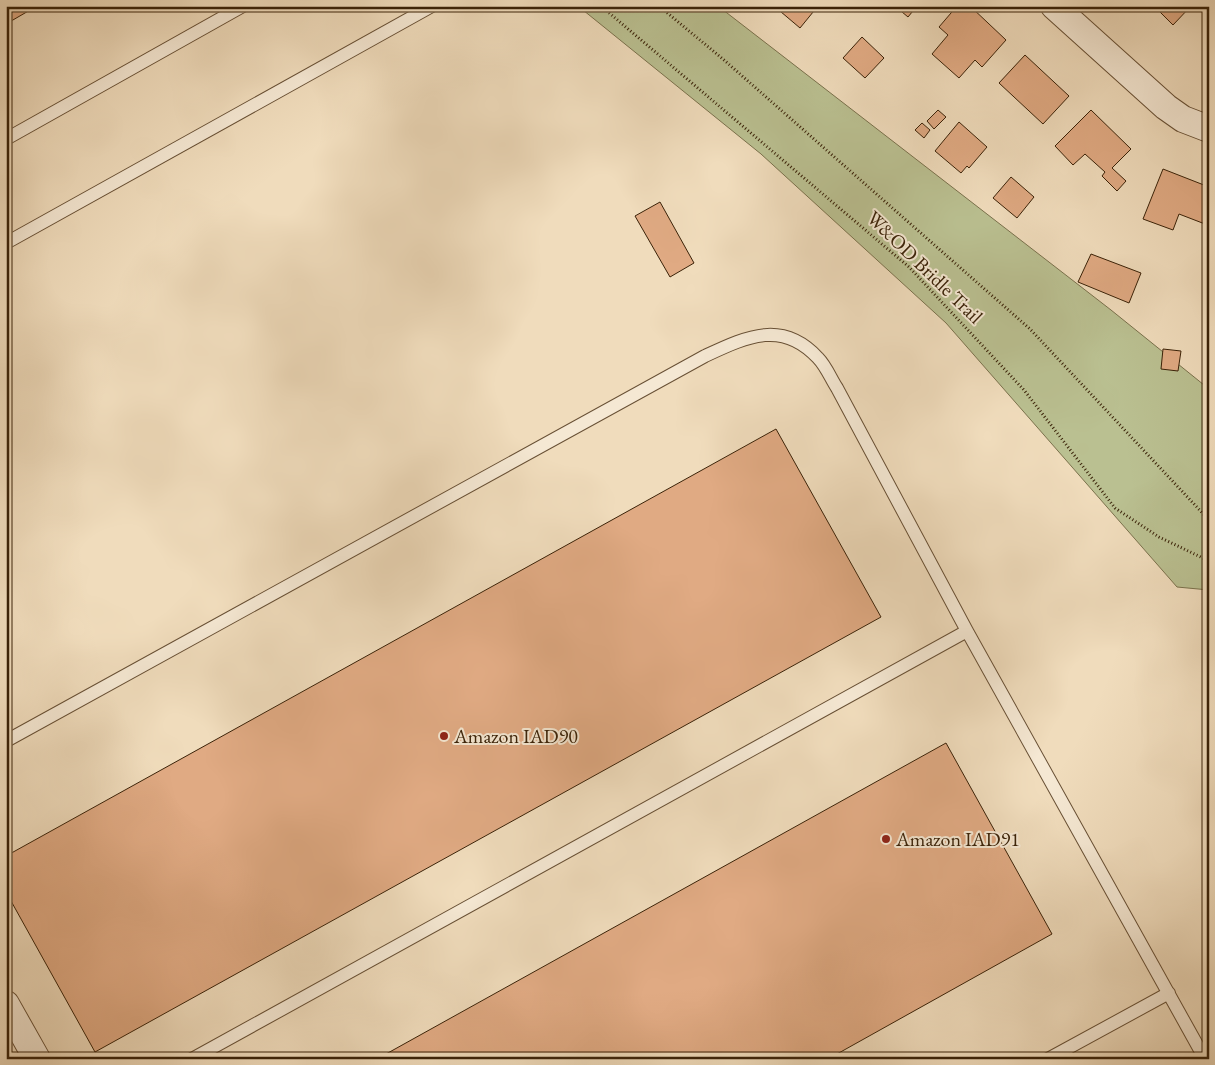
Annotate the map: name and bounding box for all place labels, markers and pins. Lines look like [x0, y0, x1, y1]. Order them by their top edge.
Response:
place label: Amazon IAD90 [453, 723, 578, 749]
marker: Amazon IAD90 [438, 730, 450, 742]
place label: Amazon IAD91 [895, 826, 1020, 852]
marker: Amazon IAD91 [880, 833, 892, 845]

